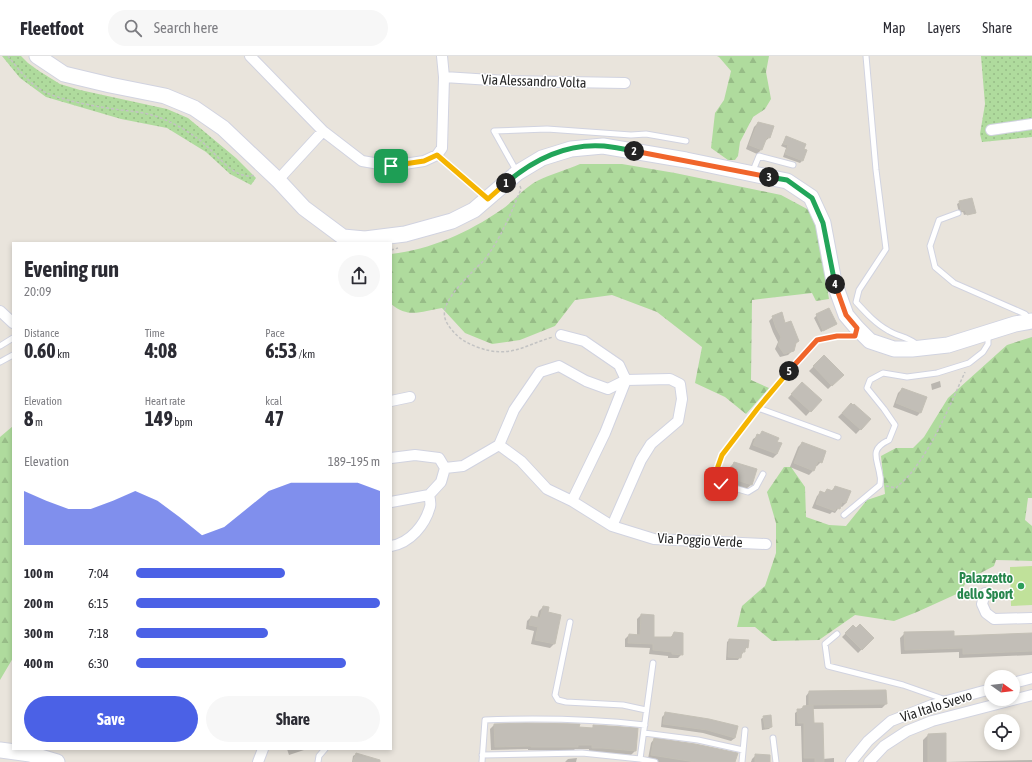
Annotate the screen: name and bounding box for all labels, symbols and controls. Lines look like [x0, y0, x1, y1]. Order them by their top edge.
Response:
search box [108, 10, 388, 46]
text: Fleetfoot [20, 17, 84, 39]
icon: search [122, 17, 144, 39]
text: Search here [154, 19, 218, 36]
text: Map [883, 20, 905, 36]
text: Layers [927, 20, 960, 36]
text: Share [982, 20, 1012, 36]
street label: Via Alessandro Volta [481, 71, 587, 91]
pin: 2 [624, 141, 644, 161]
text: 2 [631, 145, 637, 157]
pin [374, 149, 408, 183]
icon: arrive [380, 155, 402, 177]
pin: 3 [759, 167, 779, 187]
text: 3 [766, 171, 772, 183]
pin: 1 [496, 173, 516, 193]
text: 1 [503, 177, 509, 189]
button: share [338, 255, 380, 297]
text: Evening run [24, 256, 119, 282]
pin: 4 [825, 274, 845, 294]
text: 4 [832, 278, 838, 290]
text: 20:09 [24, 284, 51, 299]
text: Distance [24, 327, 59, 339]
text: Time [145, 327, 165, 339]
text: Pace [265, 327, 285, 339]
text: 0.60 [24, 339, 56, 362]
text: 4:08 [145, 339, 177, 362]
text: 6:53 [265, 339, 297, 362]
text: km [56, 348, 70, 360]
text: /km [297, 348, 315, 360]
pin: 5 [779, 361, 799, 381]
text: 5 [786, 365, 792, 377]
text: Elevation [24, 395, 62, 407]
text: Heart rate [145, 395, 185, 407]
text: kcal [265, 395, 282, 407]
text: 8 [24, 407, 33, 430]
text: 149 [145, 407, 173, 430]
text: 47 [265, 407, 284, 430]
text: m [33, 416, 43, 428]
text: bpm [173, 416, 193, 428]
text: Elevation [24, 454, 69, 469]
text: 189–195 m [328, 454, 380, 469]
pin [704, 467, 738, 501]
icon: check [710, 473, 732, 495]
street label: Via Poggio Verde [657, 530, 743, 550]
text: 100 m [24, 566, 53, 581]
text: 7:04 [88, 566, 109, 581]
place label: Palazzetto dello Sport [957, 570, 1013, 602]
marker: Palazzetto dello Sport [1016, 581, 1026, 591]
text: 200 m [24, 596, 53, 611]
text: 6:15 [88, 596, 109, 611]
text: 300 m [24, 626, 53, 641]
text: 7:18 [88, 626, 109, 641]
text: 400 m [24, 656, 53, 671]
text: 6:30 [88, 656, 109, 671]
north arrow [984, 670, 1020, 706]
map controls [984, 670, 1020, 750]
street label: Via Italo Svevo [898, 687, 974, 725]
button: Save [24, 696, 198, 742]
button: Share [206, 696, 380, 742]
button: locate [984, 714, 1020, 750]

